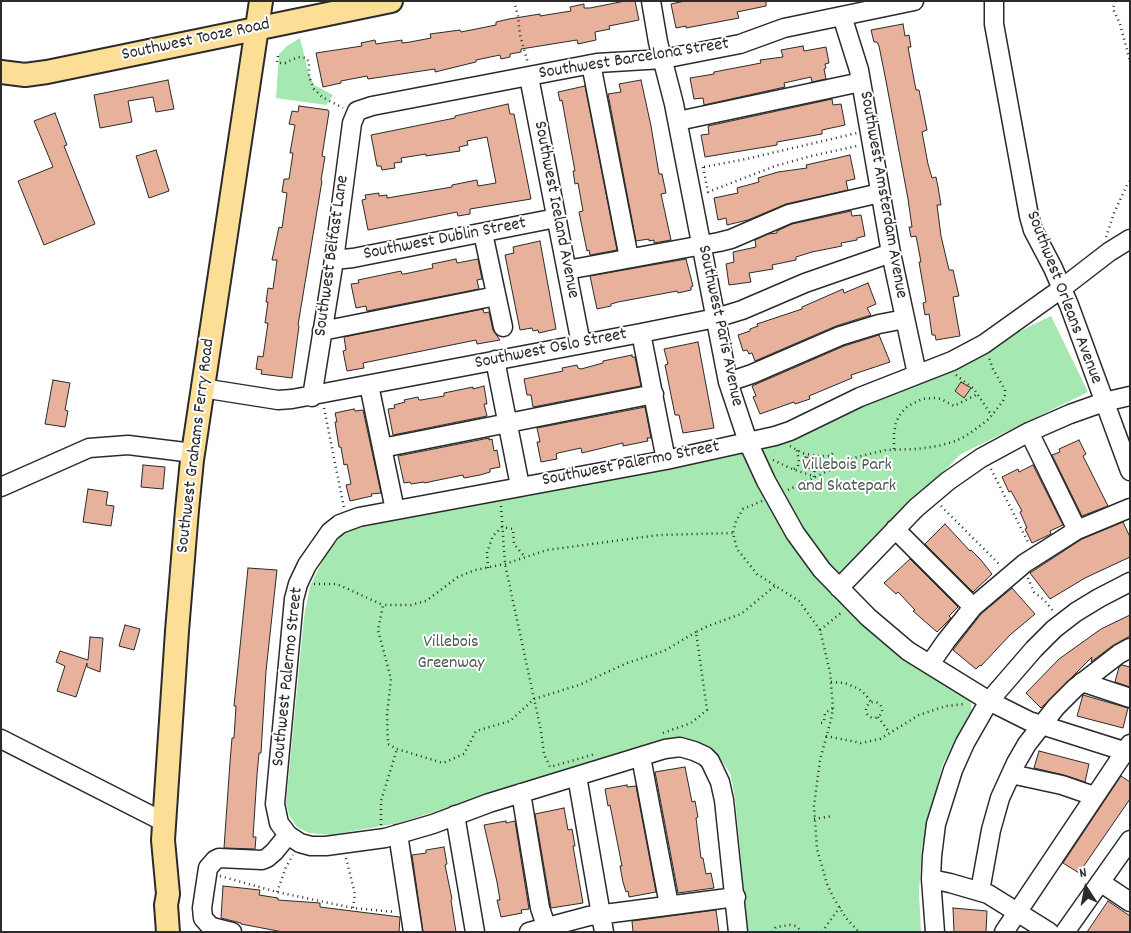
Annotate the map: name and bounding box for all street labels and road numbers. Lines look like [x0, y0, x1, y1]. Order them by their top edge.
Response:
street label: Southwest Tooze Road [120, 15, 272, 67]
street label: Southwest Barcelona Street [537, 34, 731, 86]
street label: Southwest Amsterdam Avenue [853, 90, 911, 300]
street label: Southwest Iceland Avenue [527, 120, 583, 300]
street label: Southwest Belfast Lane [311, 174, 355, 338]
street label: Southwest Orleans Avenue [1020, 209, 1106, 387]
street label: Southwest Dublin Street [362, 214, 528, 266]
street label: Southwest Paris Avenue [691, 244, 747, 408]
street label: Southwest Oslo Street [473, 325, 629, 375]
street label: Southwest Grahams Ferry Road [173, 338, 221, 554]
street label: Southwest Palermo Street [541, 437, 721, 493]
street label: Southwest Palermo Street [269, 586, 309, 768]

